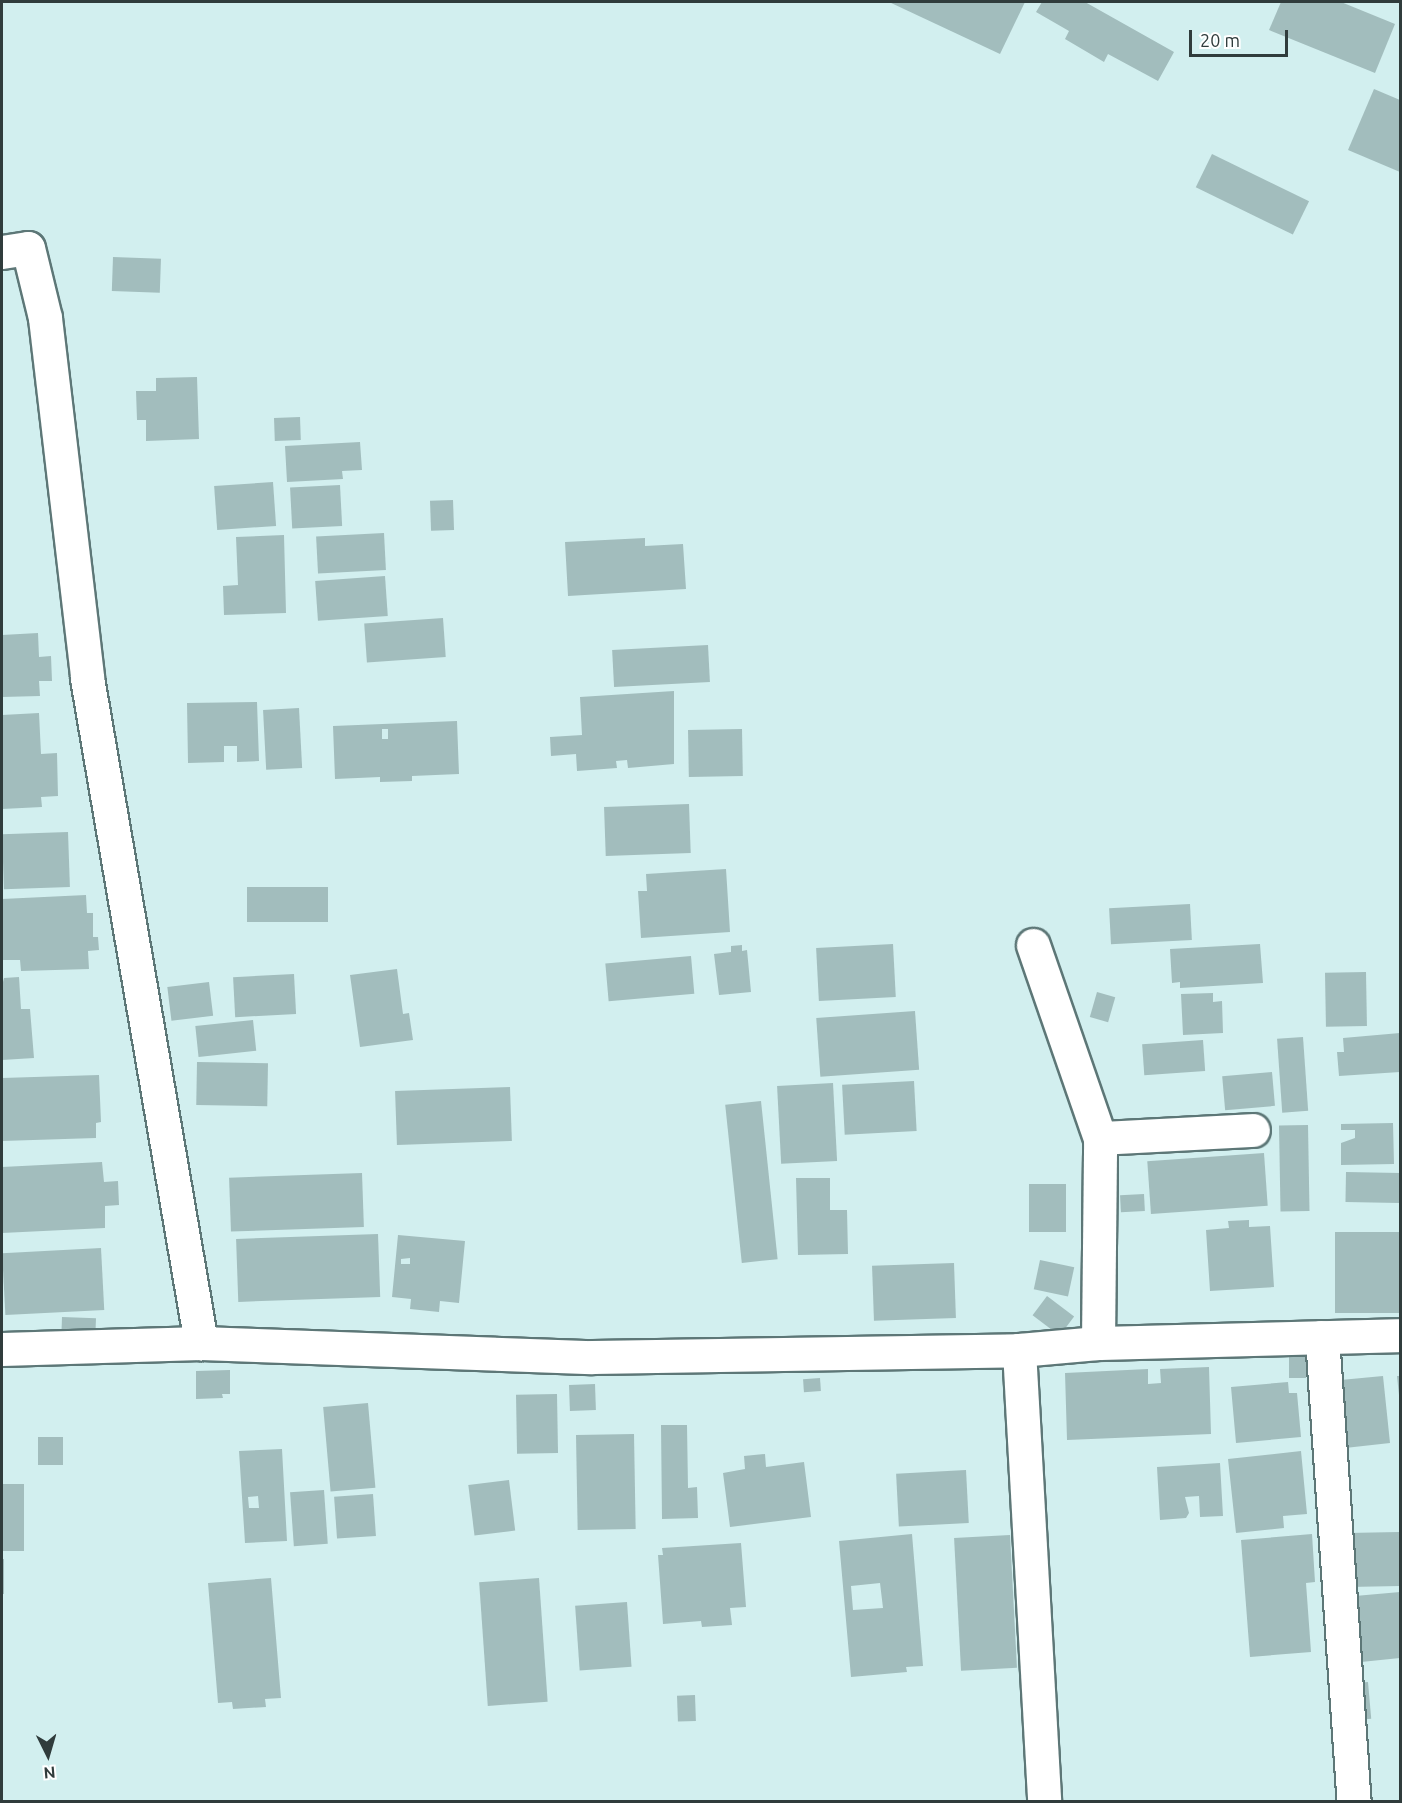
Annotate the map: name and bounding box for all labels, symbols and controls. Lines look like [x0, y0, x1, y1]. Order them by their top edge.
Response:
scale bar [1192, 18, 1291, 56]
text: 20 m [1200, 30, 1240, 50]
north arrow [18, 1725, 78, 1785]
text: N [43, 1763, 56, 1782]

